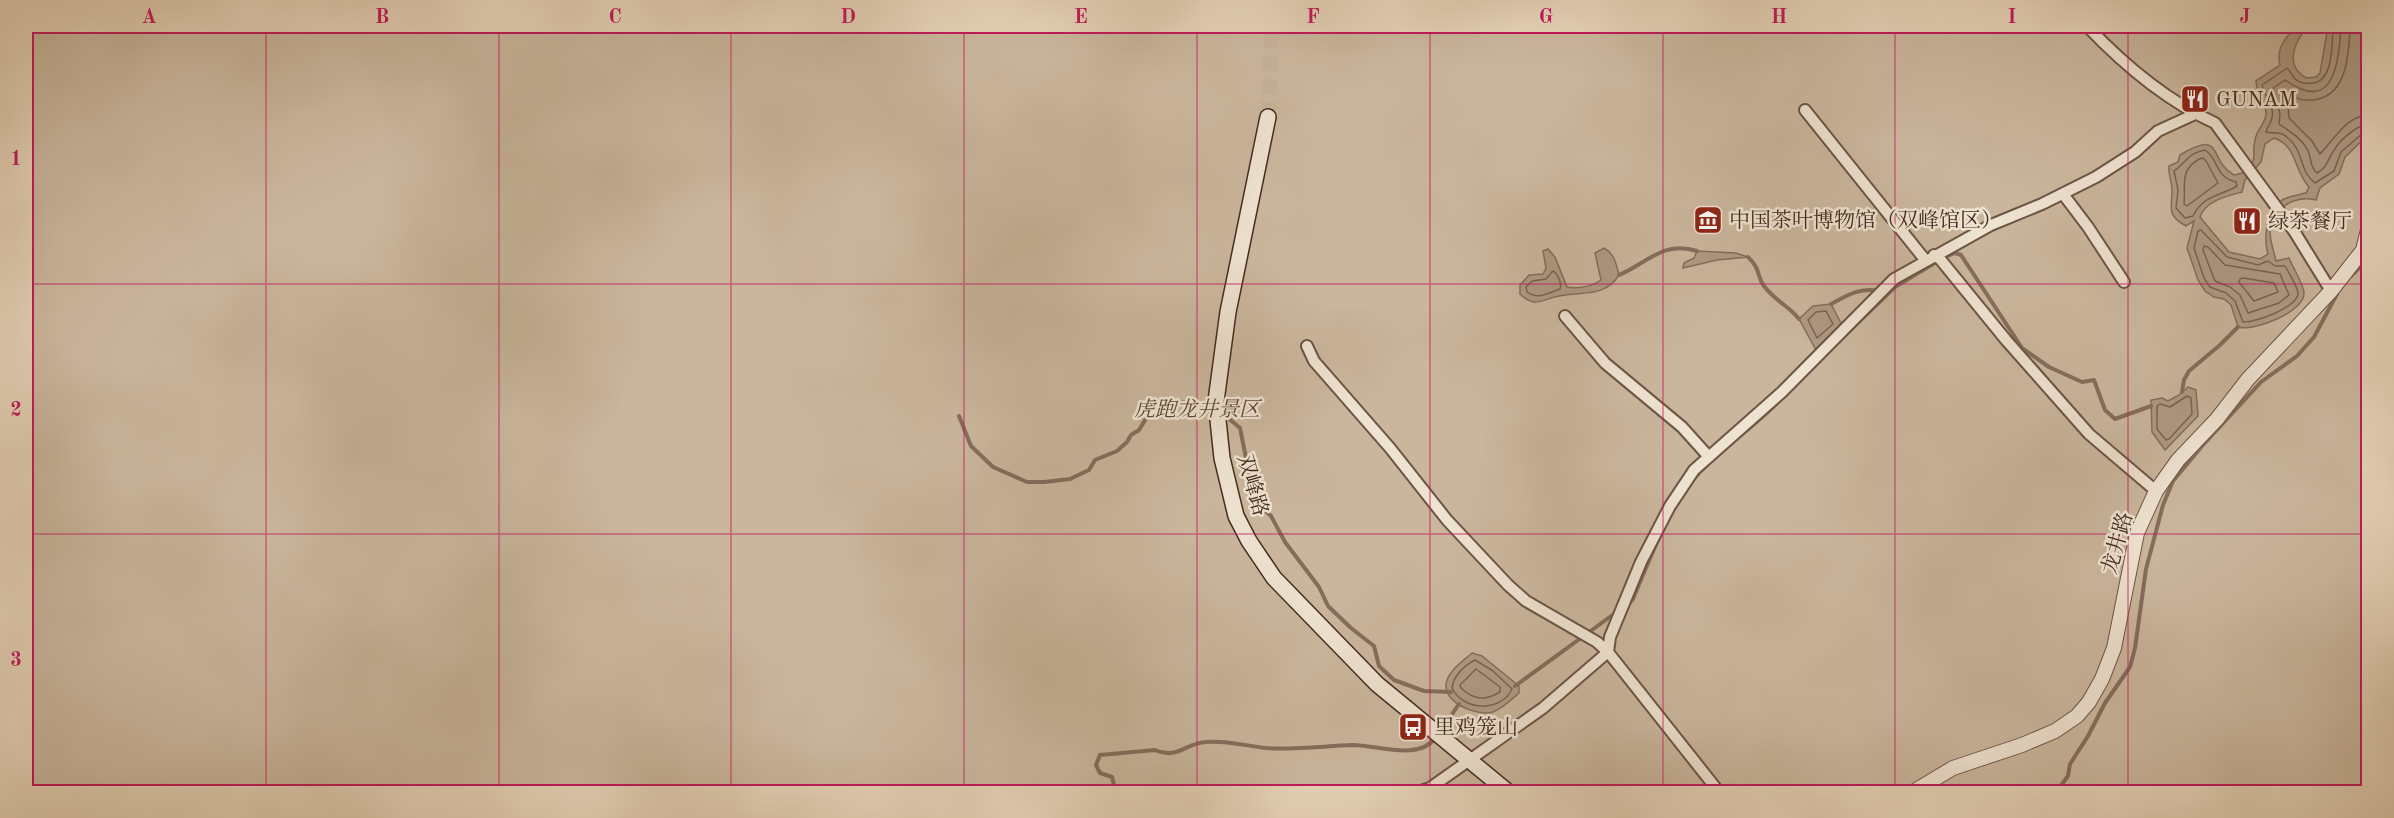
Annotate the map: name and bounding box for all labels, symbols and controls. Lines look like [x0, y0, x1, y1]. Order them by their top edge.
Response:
text: A [141, 8, 157, 28]
text: B [375, 8, 389, 28]
text: C [608, 8, 622, 28]
text: D [840, 8, 856, 28]
text: E [1074, 8, 1088, 28]
text: F [1306, 8, 1320, 28]
text: G [1539, 8, 1553, 28]
text: H [1771, 8, 1787, 28]
text: I [2008, 8, 2016, 28]
text: J [2240, 8, 2251, 28]
restaurant icon: GUNAM [2179, 83, 2211, 115]
place label: GUNAM [2216, 90, 2297, 111]
text: 1 [10, 150, 22, 170]
museum icon: 中国茶叶博物馆（双峰馆区） [1692, 204, 1724, 236]
restaurant icon: 绿茶餐厅 [2231, 205, 2263, 237]
place label: 中国茶叶博物馆（双峰馆区） [1729, 209, 2002, 232]
place label: 绿茶餐厅 [2268, 210, 2352, 233]
park label: 虎跑龙井景区 [1134, 398, 1263, 421]
text: 2 [10, 401, 22, 421]
street label: 双峰路 [1233, 452, 1272, 519]
street label: 龙井路 [2098, 510, 2137, 577]
text: 3 [10, 651, 22, 671]
bus stop icon: 里鸡笼山 [1397, 711, 1429, 743]
place label: 里鸡笼山 [1434, 716, 1518, 739]

